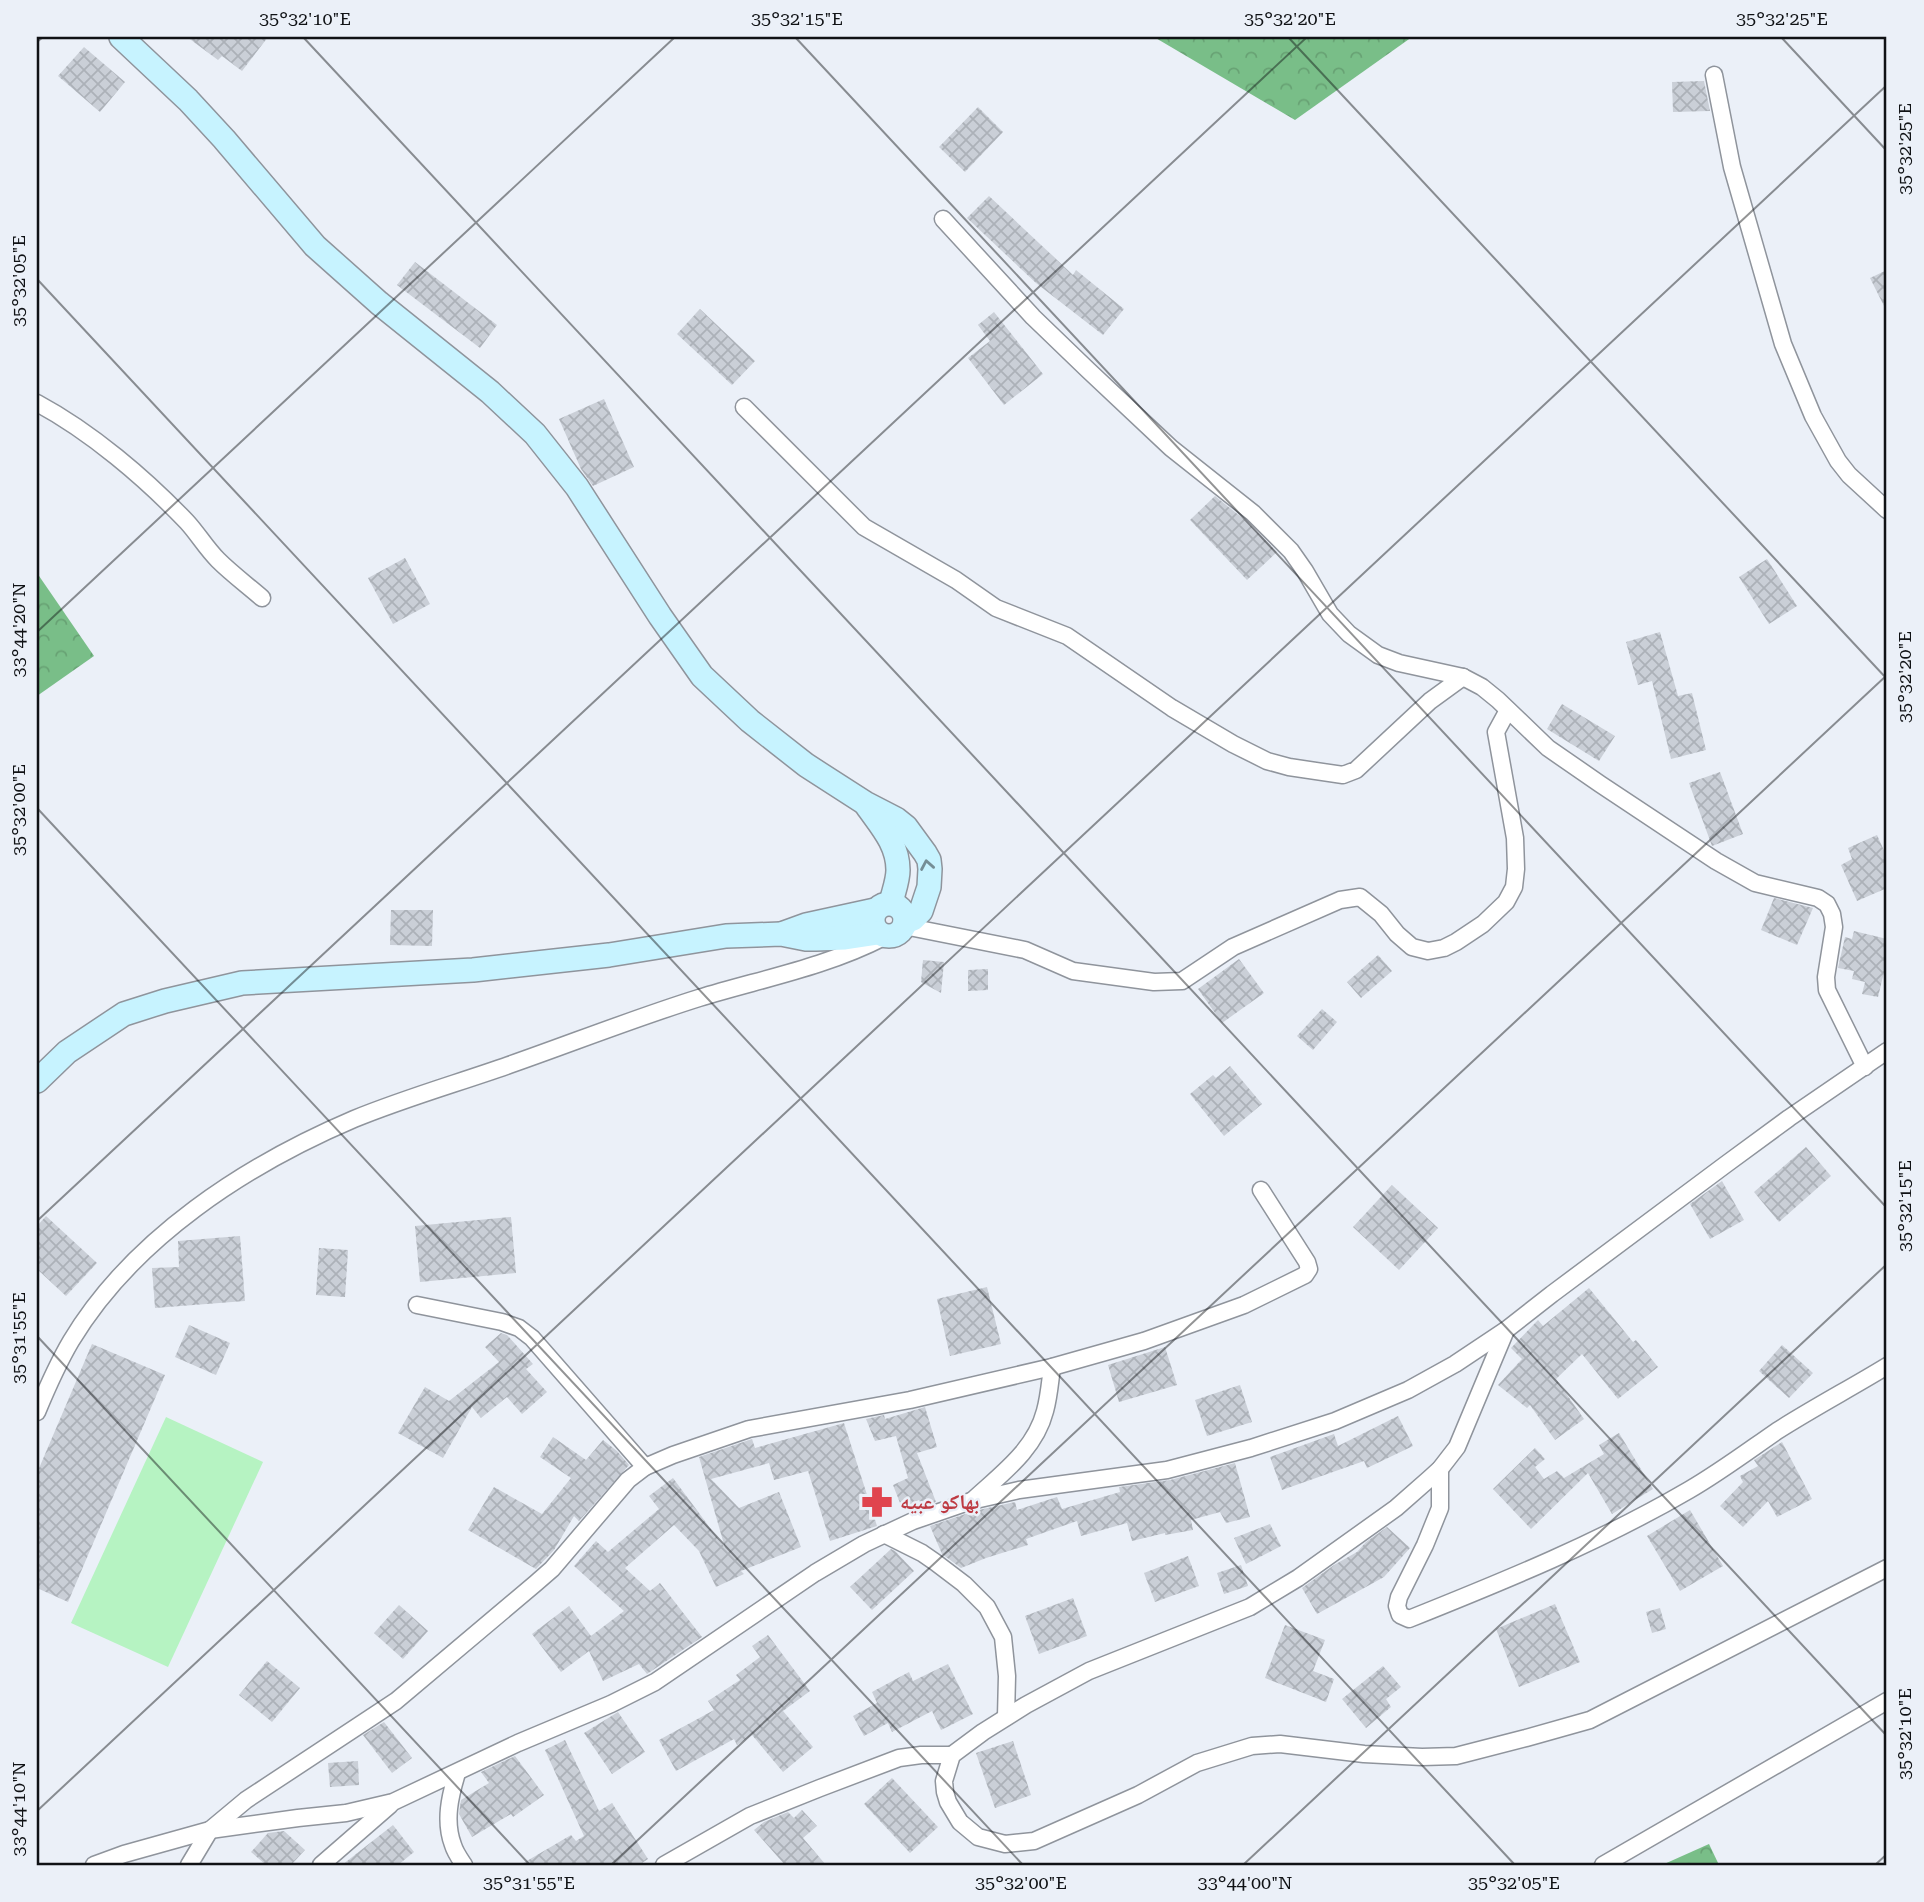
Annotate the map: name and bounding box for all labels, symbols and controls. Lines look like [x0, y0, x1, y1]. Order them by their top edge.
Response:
text: 35°32'10"E [259, 8, 351, 29]
text: 35°32'15"E [751, 8, 843, 29]
text: 35°32'20"E [1244, 8, 1336, 29]
text: 35°32'25"E [1736, 8, 1828, 29]
text: 35°32'25"E [1894, 103, 1915, 195]
text: 35°32'05"E [8, 235, 29, 327]
text: 33°44'20"N [8, 583, 29, 677]
text: 35°32'20"E [1894, 631, 1915, 723]
text: 35°32'00"E [8, 764, 29, 856]
one-way arrow [920, 859, 935, 870]
text: 35°32'15"E [1894, 1160, 1915, 1252]
text: 35°31'55"E [8, 1292, 29, 1384]
pharmacy icon: بهاكو عبيه [860, 1485, 894, 1519]
place label: بهاكو عبيه [900, 1490, 979, 1514]
text: 35°32'10"E [1894, 1688, 1915, 1780]
text: 33°44'10"N [8, 1762, 29, 1856]
text: 35°31'55"E [483, 1872, 575, 1893]
text: 35°32'00"E [975, 1872, 1067, 1893]
text: 33°44'00"N [1198, 1872, 1292, 1893]
text: 35°32'05"E [1468, 1872, 1560, 1893]

